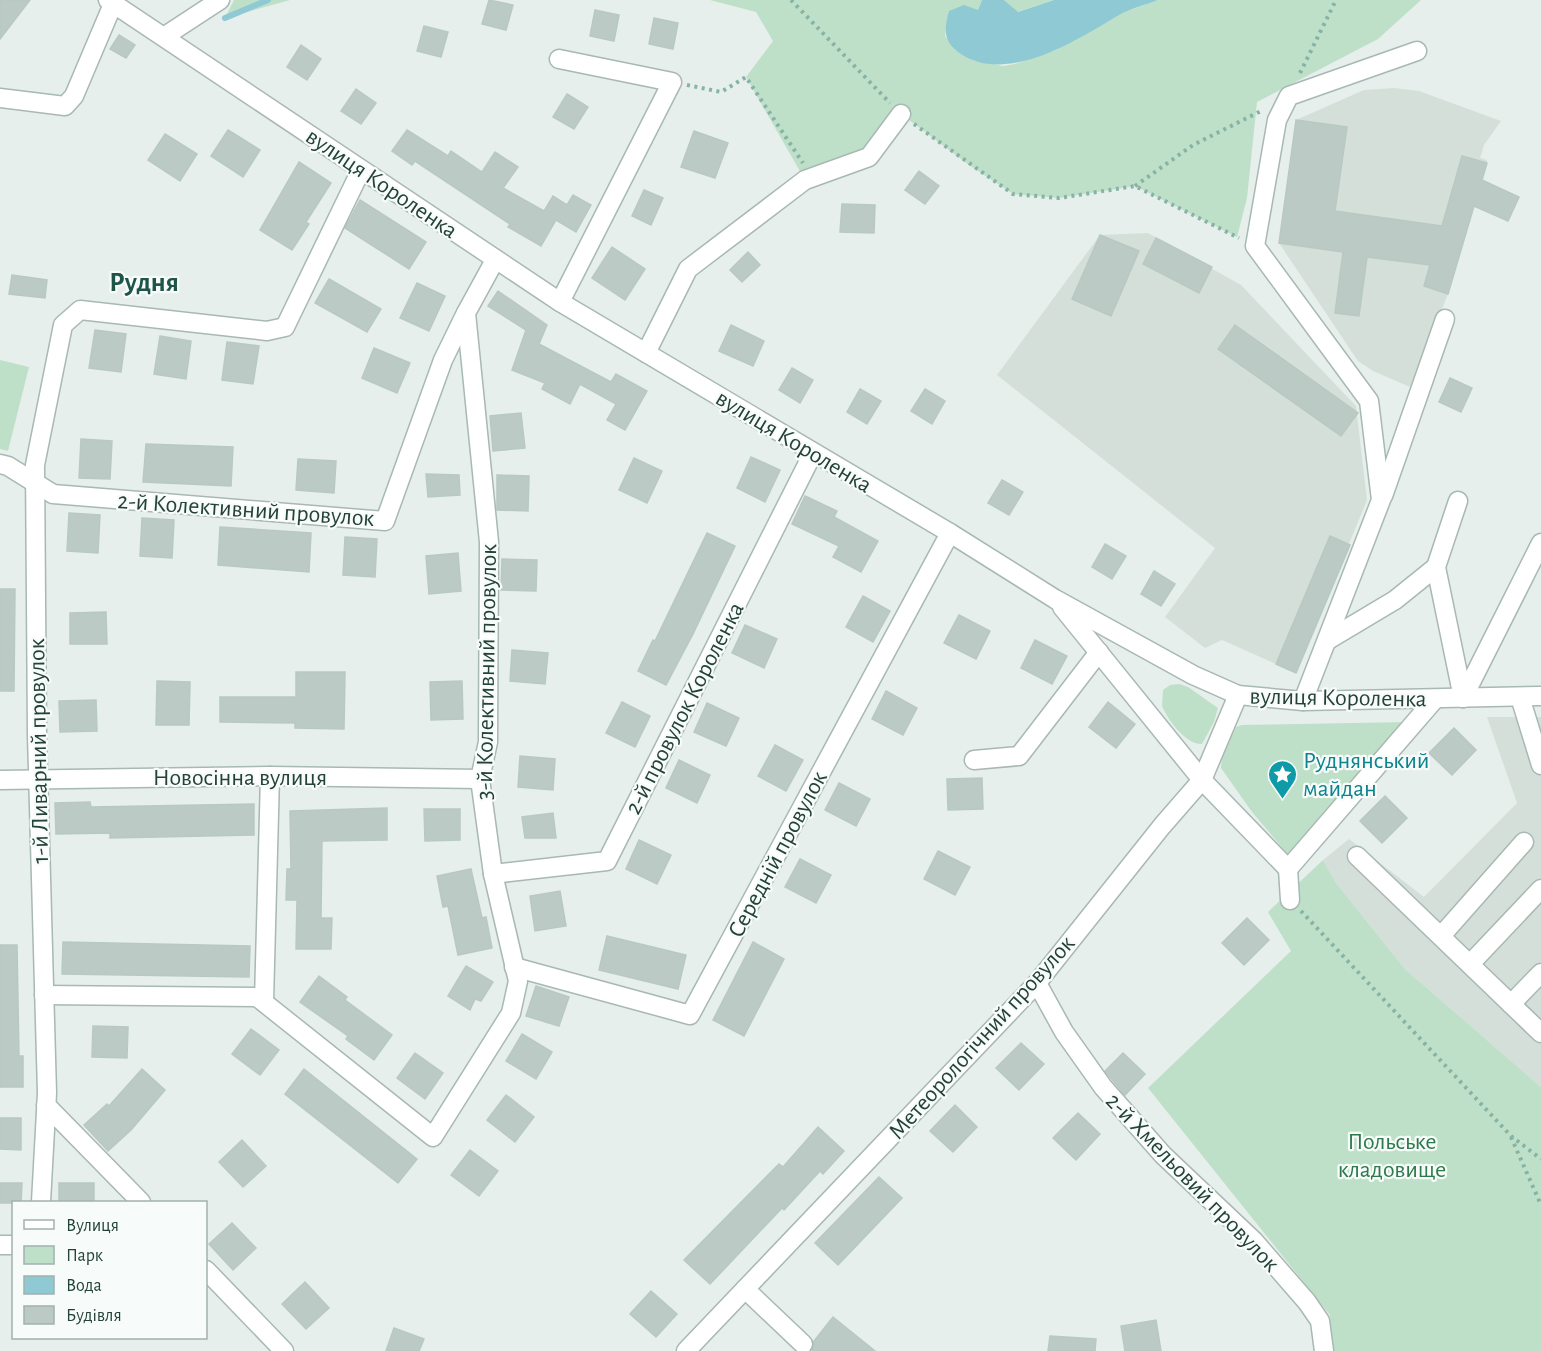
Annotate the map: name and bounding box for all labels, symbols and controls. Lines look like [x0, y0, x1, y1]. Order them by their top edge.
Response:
street label: вулиця Короленка [301, 124, 462, 243]
district label: Рудня [109, 269, 179, 297]
street label: вулиця Короленка [711, 386, 876, 498]
street label: 2-й Колективний провулок [117, 489, 375, 531]
street label: 3-й Колективний провулок [473, 544, 501, 800]
street label: 2-й провулок Короленка [621, 599, 749, 818]
street label: 1-й Ливарний провулок [25, 638, 53, 864]
street label: вулиця Короленка [1249, 684, 1427, 712]
place label: Руднянський майдан [1303, 749, 1429, 801]
place icon: Руднянський майдан [1266, 758, 1298, 800]
street label: Новосінна вулиця [153, 766, 327, 790]
street label: Середній провулок [724, 767, 832, 942]
street label: Метеорологічний провулок [884, 931, 1079, 1144]
street label: 2-й Хмельовий провулок [1101, 1089, 1284, 1277]
park label: Польське кладовище [1338, 1130, 1446, 1182]
legend [12, 1201, 207, 1339]
text: Вулиця [66, 1217, 119, 1235]
text: Парк [66, 1247, 104, 1265]
text: Вода [66, 1277, 102, 1295]
text: Будівля [66, 1307, 122, 1325]

